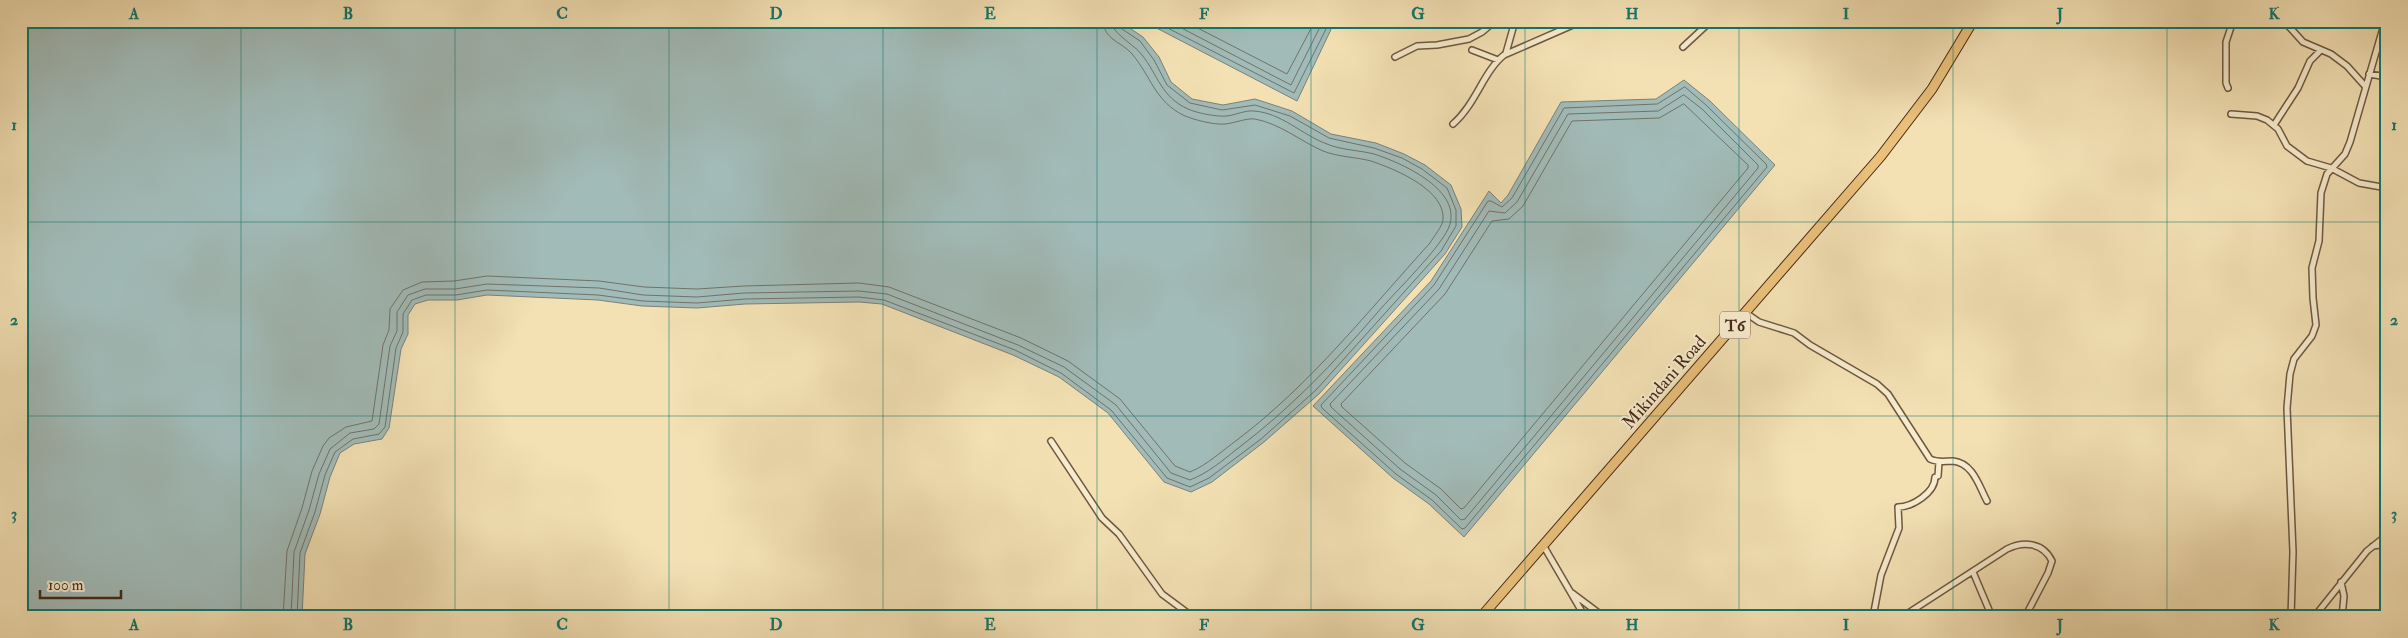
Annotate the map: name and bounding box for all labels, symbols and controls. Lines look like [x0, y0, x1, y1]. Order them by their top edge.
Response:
text: A [128, 4, 140, 24]
text: B [343, 4, 353, 24]
text: C [556, 4, 568, 24]
text: D [769, 4, 783, 24]
text: E [984, 4, 996, 24]
text: F [1199, 4, 1209, 24]
text: G [1411, 4, 1425, 24]
text: H [1625, 4, 1639, 24]
text: I [1843, 4, 1850, 24]
text: J [2056, 4, 2064, 25]
text: K [2268, 4, 2280, 24]
text: 1 [11, 115, 17, 135]
text: 1 [2391, 115, 2397, 135]
text: 2 [10, 310, 18, 330]
text: 2 [2390, 310, 2398, 330]
road number: T6 [1720, 312, 1750, 338]
street label: Mikindani Road [1617, 331, 1711, 434]
text: 3 [11, 504, 17, 524]
text: 3 [2391, 504, 2397, 524]
scale bar [40, 568, 121, 600]
text: 100 m [48, 576, 84, 595]
text: A [128, 615, 140, 635]
text: B [343, 615, 353, 635]
text: C [556, 615, 568, 635]
text: D [769, 615, 783, 635]
text: E [984, 615, 996, 635]
text: F [1199, 615, 1209, 635]
text: G [1411, 615, 1425, 635]
text: H [1625, 615, 1639, 635]
text: I [1843, 615, 1850, 635]
text: J [2056, 615, 2064, 636]
text: K [2268, 615, 2280, 635]

